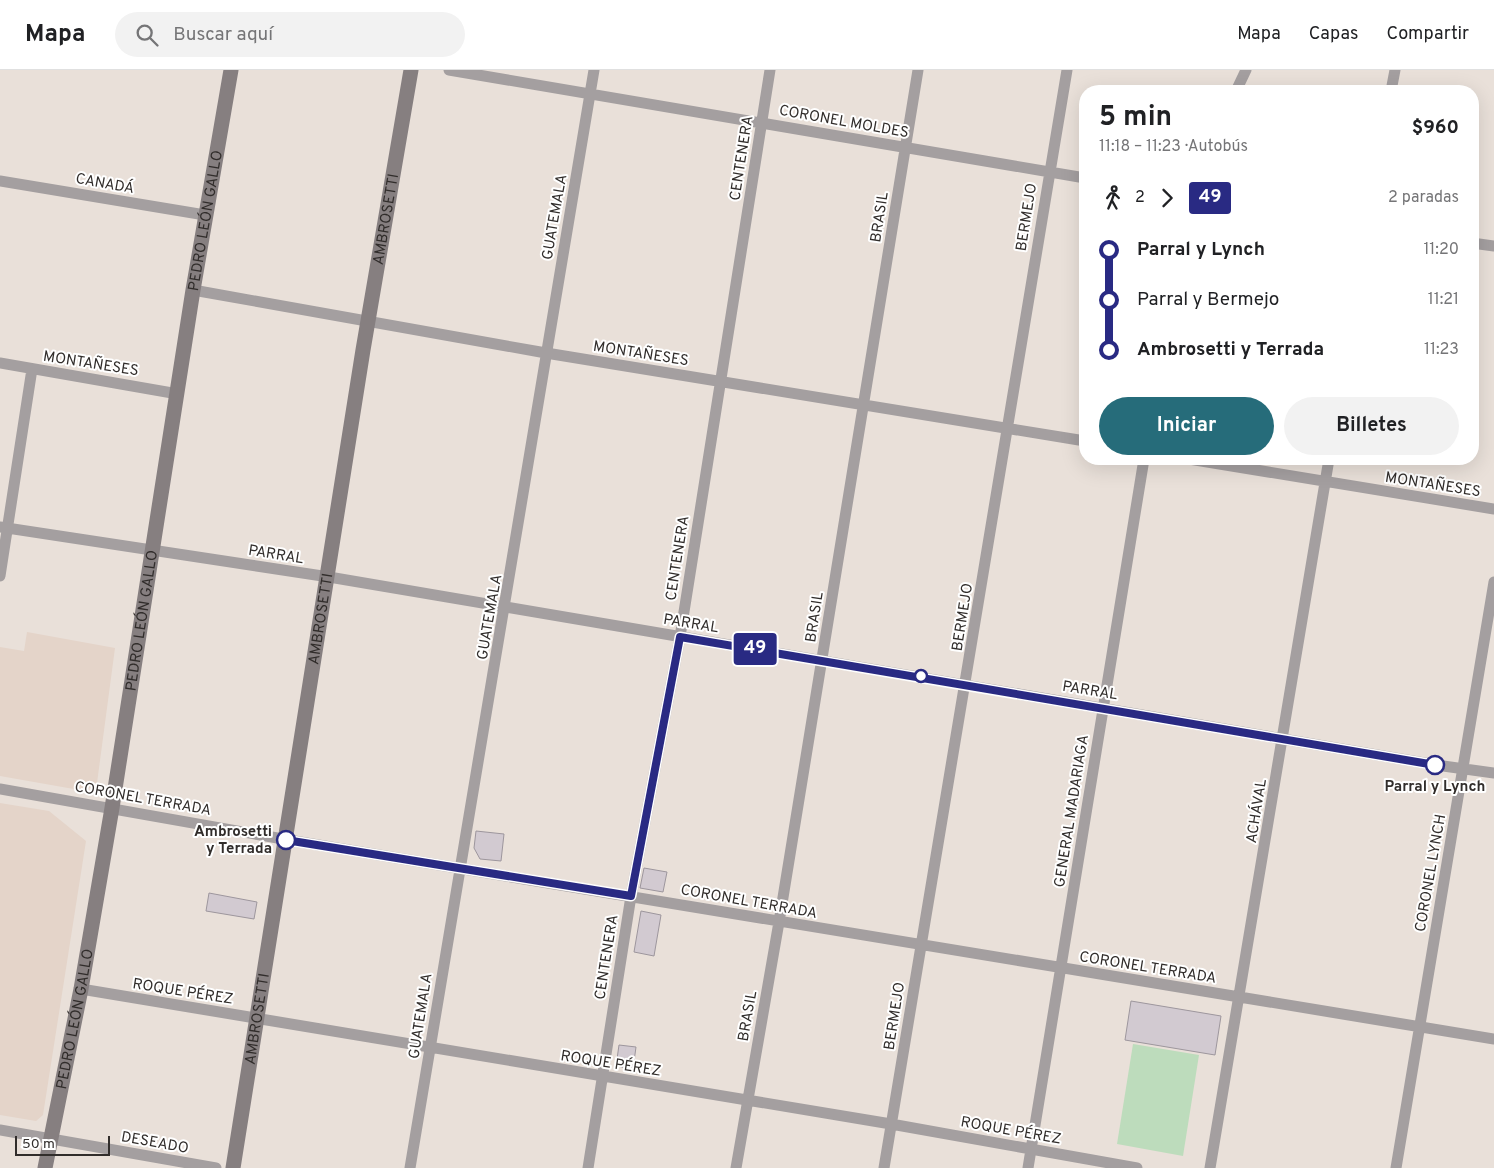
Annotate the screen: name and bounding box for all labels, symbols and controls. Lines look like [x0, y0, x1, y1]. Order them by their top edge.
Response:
search box [115, 12, 465, 57]
text: Mapa [25, 20, 85, 50]
icon: search [133, 21, 161, 49]
text: Buscar aquí [173, 23, 273, 47]
text: Mapa [1237, 23, 1281, 46]
text: Capas [1309, 23, 1358, 46]
text: Compartir [1386, 23, 1469, 46]
text: 5 min [1099, 100, 1172, 136]
street label: CORONEL MOLDES [777, 102, 910, 143]
street label: CENTENERA [726, 114, 759, 202]
text: $960 [1412, 116, 1459, 140]
text: 11:18 – 11:23 · Autobús [1099, 137, 1248, 157]
street label: PEDRO LEÓN GALLO [185, 149, 228, 293]
street label: CANADÁ [74, 169, 136, 199]
street label: AMBROSETTI [370, 172, 404, 267]
street label: GUATEMALA [539, 173, 572, 262]
street label: BERMEJO [1013, 182, 1042, 253]
icon: walk [1099, 184, 1127, 212]
icon: forward [1153, 184, 1181, 212]
text: 49 [1199, 186, 1221, 209]
text: 2 [1135, 188, 1145, 208]
text: 2 paradas [1388, 188, 1459, 208]
street label: BRASIL [867, 191, 894, 244]
text: Parral y Lynch [1137, 238, 1265, 262]
text: 11:20 [1423, 240, 1459, 260]
text: Parral y Bermejo [1137, 288, 1279, 312]
text: 11:21 [1428, 290, 1459, 310]
street label: MONTAÑESES [592, 337, 690, 371]
text: Ambrosetti y Terrada [1137, 338, 1324, 362]
text: 11:23 [1424, 340, 1459, 360]
street label: MONTAÑESES [42, 347, 140, 381]
button: Iniciar [1099, 397, 1274, 455]
button: Billetes [1284, 397, 1459, 455]
street label: MONTAÑESES [1384, 468, 1482, 502]
street label: CENTENERA [662, 514, 695, 602]
street label: PARRAL [247, 542, 305, 569]
street label: PEDRO LEÓN GALLO [122, 549, 163, 693]
street label: AMBROSETTI [305, 572, 338, 666]
street label: GUATEMALA [474, 573, 507, 662]
street label: BERMEJO [949, 582, 978, 653]
street label: BRASIL [802, 591, 829, 644]
street label: PARRAL [662, 611, 720, 638]
line badge: 49 [732, 633, 778, 665]
text: 49 [744, 637, 766, 660]
unlabelled marker [914, 669, 928, 683]
street label: PARRAL [1061, 678, 1119, 705]
street label: GENERAL MADARIAGA [1051, 733, 1094, 889]
marker: Parral y Lynch [1425, 755, 1445, 775]
street label: CORONEL TERRADA [73, 778, 213, 821]
street label: ACHÁVAL [1242, 778, 1272, 845]
place label: Parral y Lynch [1385, 778, 1485, 797]
street label: CORONEL LYNCH [1412, 813, 1451, 934]
place label: Ambrosetti y Terrada [194, 823, 272, 859]
marker: Ambrosetti y Terrada [276, 830, 296, 850]
street label: CORONEL TERRADA [679, 881, 819, 924]
street label: CENTENERA [591, 913, 624, 1001]
street label: PEDRO LEÓN GALLO [53, 948, 99, 1091]
street label: CORONEL TERRADA [1078, 948, 1218, 989]
street label: AMBROSETTI [242, 972, 275, 1066]
street label: GUATEMALA [405, 972, 438, 1060]
street label: ROQUE PÉREZ [131, 974, 235, 1010]
street label: BERMEJO [881, 981, 910, 1052]
street label: BRASIL [735, 990, 762, 1043]
street label: ROQUE PÉREZ [559, 1046, 663, 1082]
street label: ROQUE PÉREZ [959, 1112, 1063, 1150]
street label: DESEADO [120, 1128, 190, 1159]
scale bar [15, 1133, 110, 1156]
text: 50 m [22, 1136, 55, 1153]

